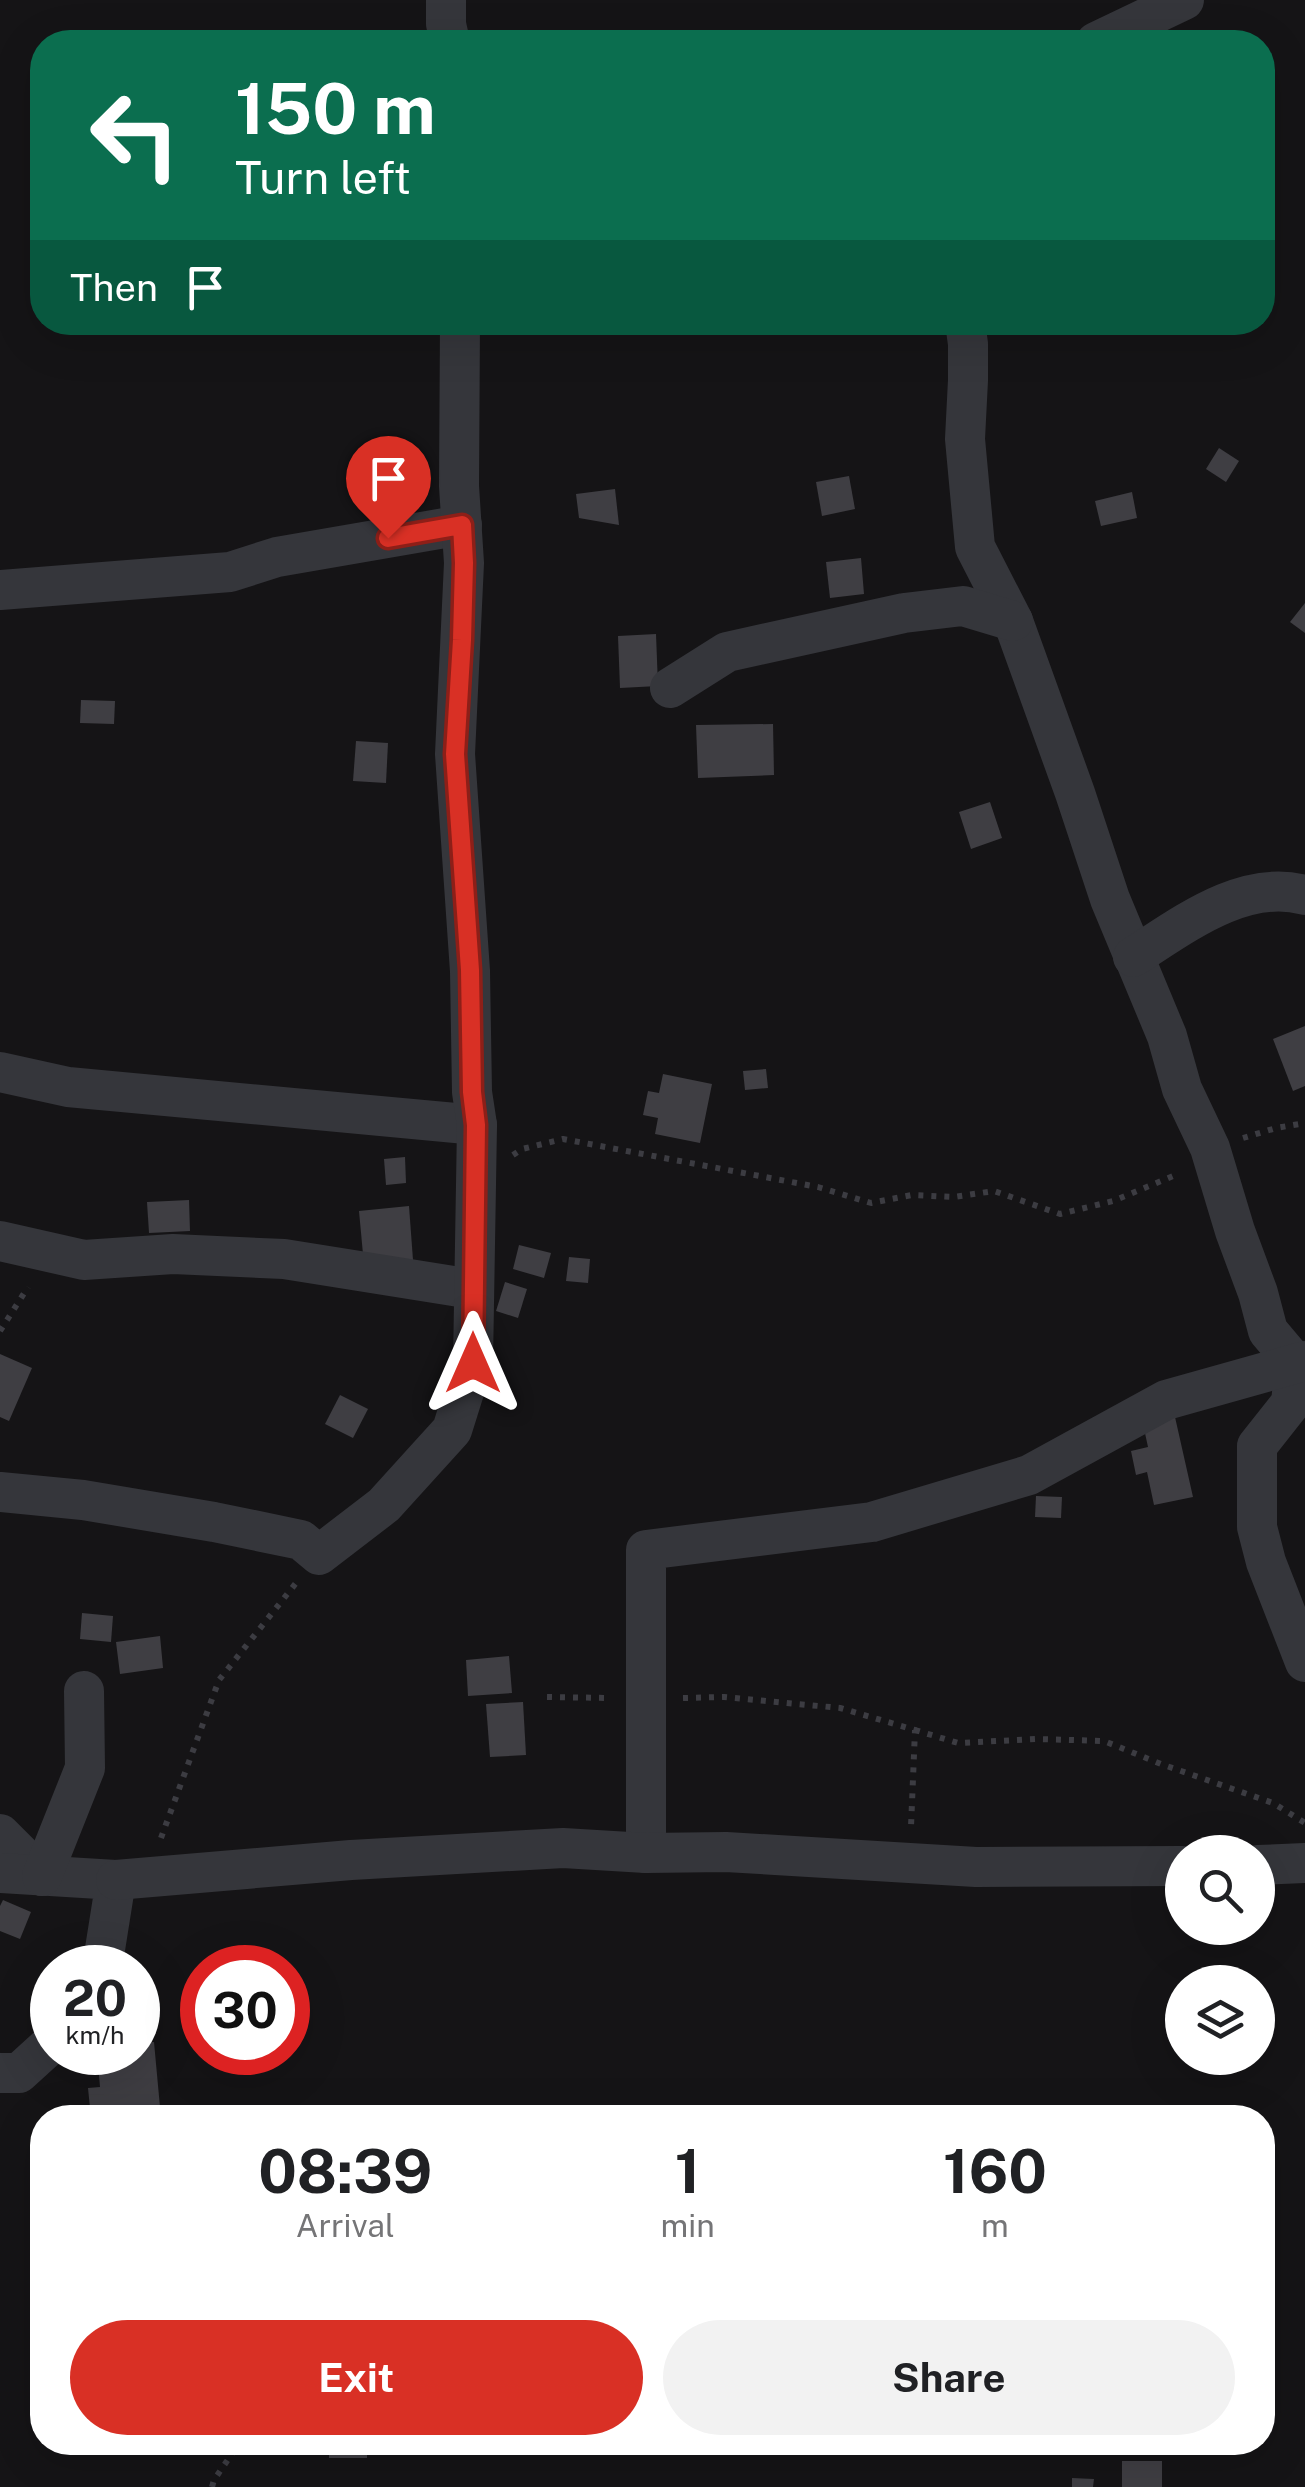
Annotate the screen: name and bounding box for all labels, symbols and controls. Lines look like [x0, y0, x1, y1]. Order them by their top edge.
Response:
text: 150 m [235, 67, 436, 150]
icon: left [70, 70, 200, 200]
text: Turn left [235, 151, 411, 204]
icon: arrive [178, 260, 233, 315]
text: Then [70, 265, 158, 310]
pin [346, 436, 431, 539]
icon: arrive [361, 451, 416, 506]
position arrow [421, 1311, 525, 1415]
map controls [1165, 1835, 1275, 2075]
button: search [1165, 1835, 1275, 1945]
speed limit sign: 30 [180, 1945, 310, 2075]
button: layers [1165, 1965, 1275, 2075]
text: 20 [63, 1968, 127, 2027]
text: km/h [66, 2020, 124, 2050]
text: 08:39 [258, 2136, 432, 2207]
text: 1 [675, 2136, 701, 2207]
text: 160 [943, 2136, 1047, 2207]
text: Arrival [296, 2207, 395, 2244]
text: min [661, 2207, 715, 2244]
text: m [981, 2207, 1009, 2244]
button: Exit [70, 2320, 643, 2435]
button: Share [663, 2320, 1235, 2435]

